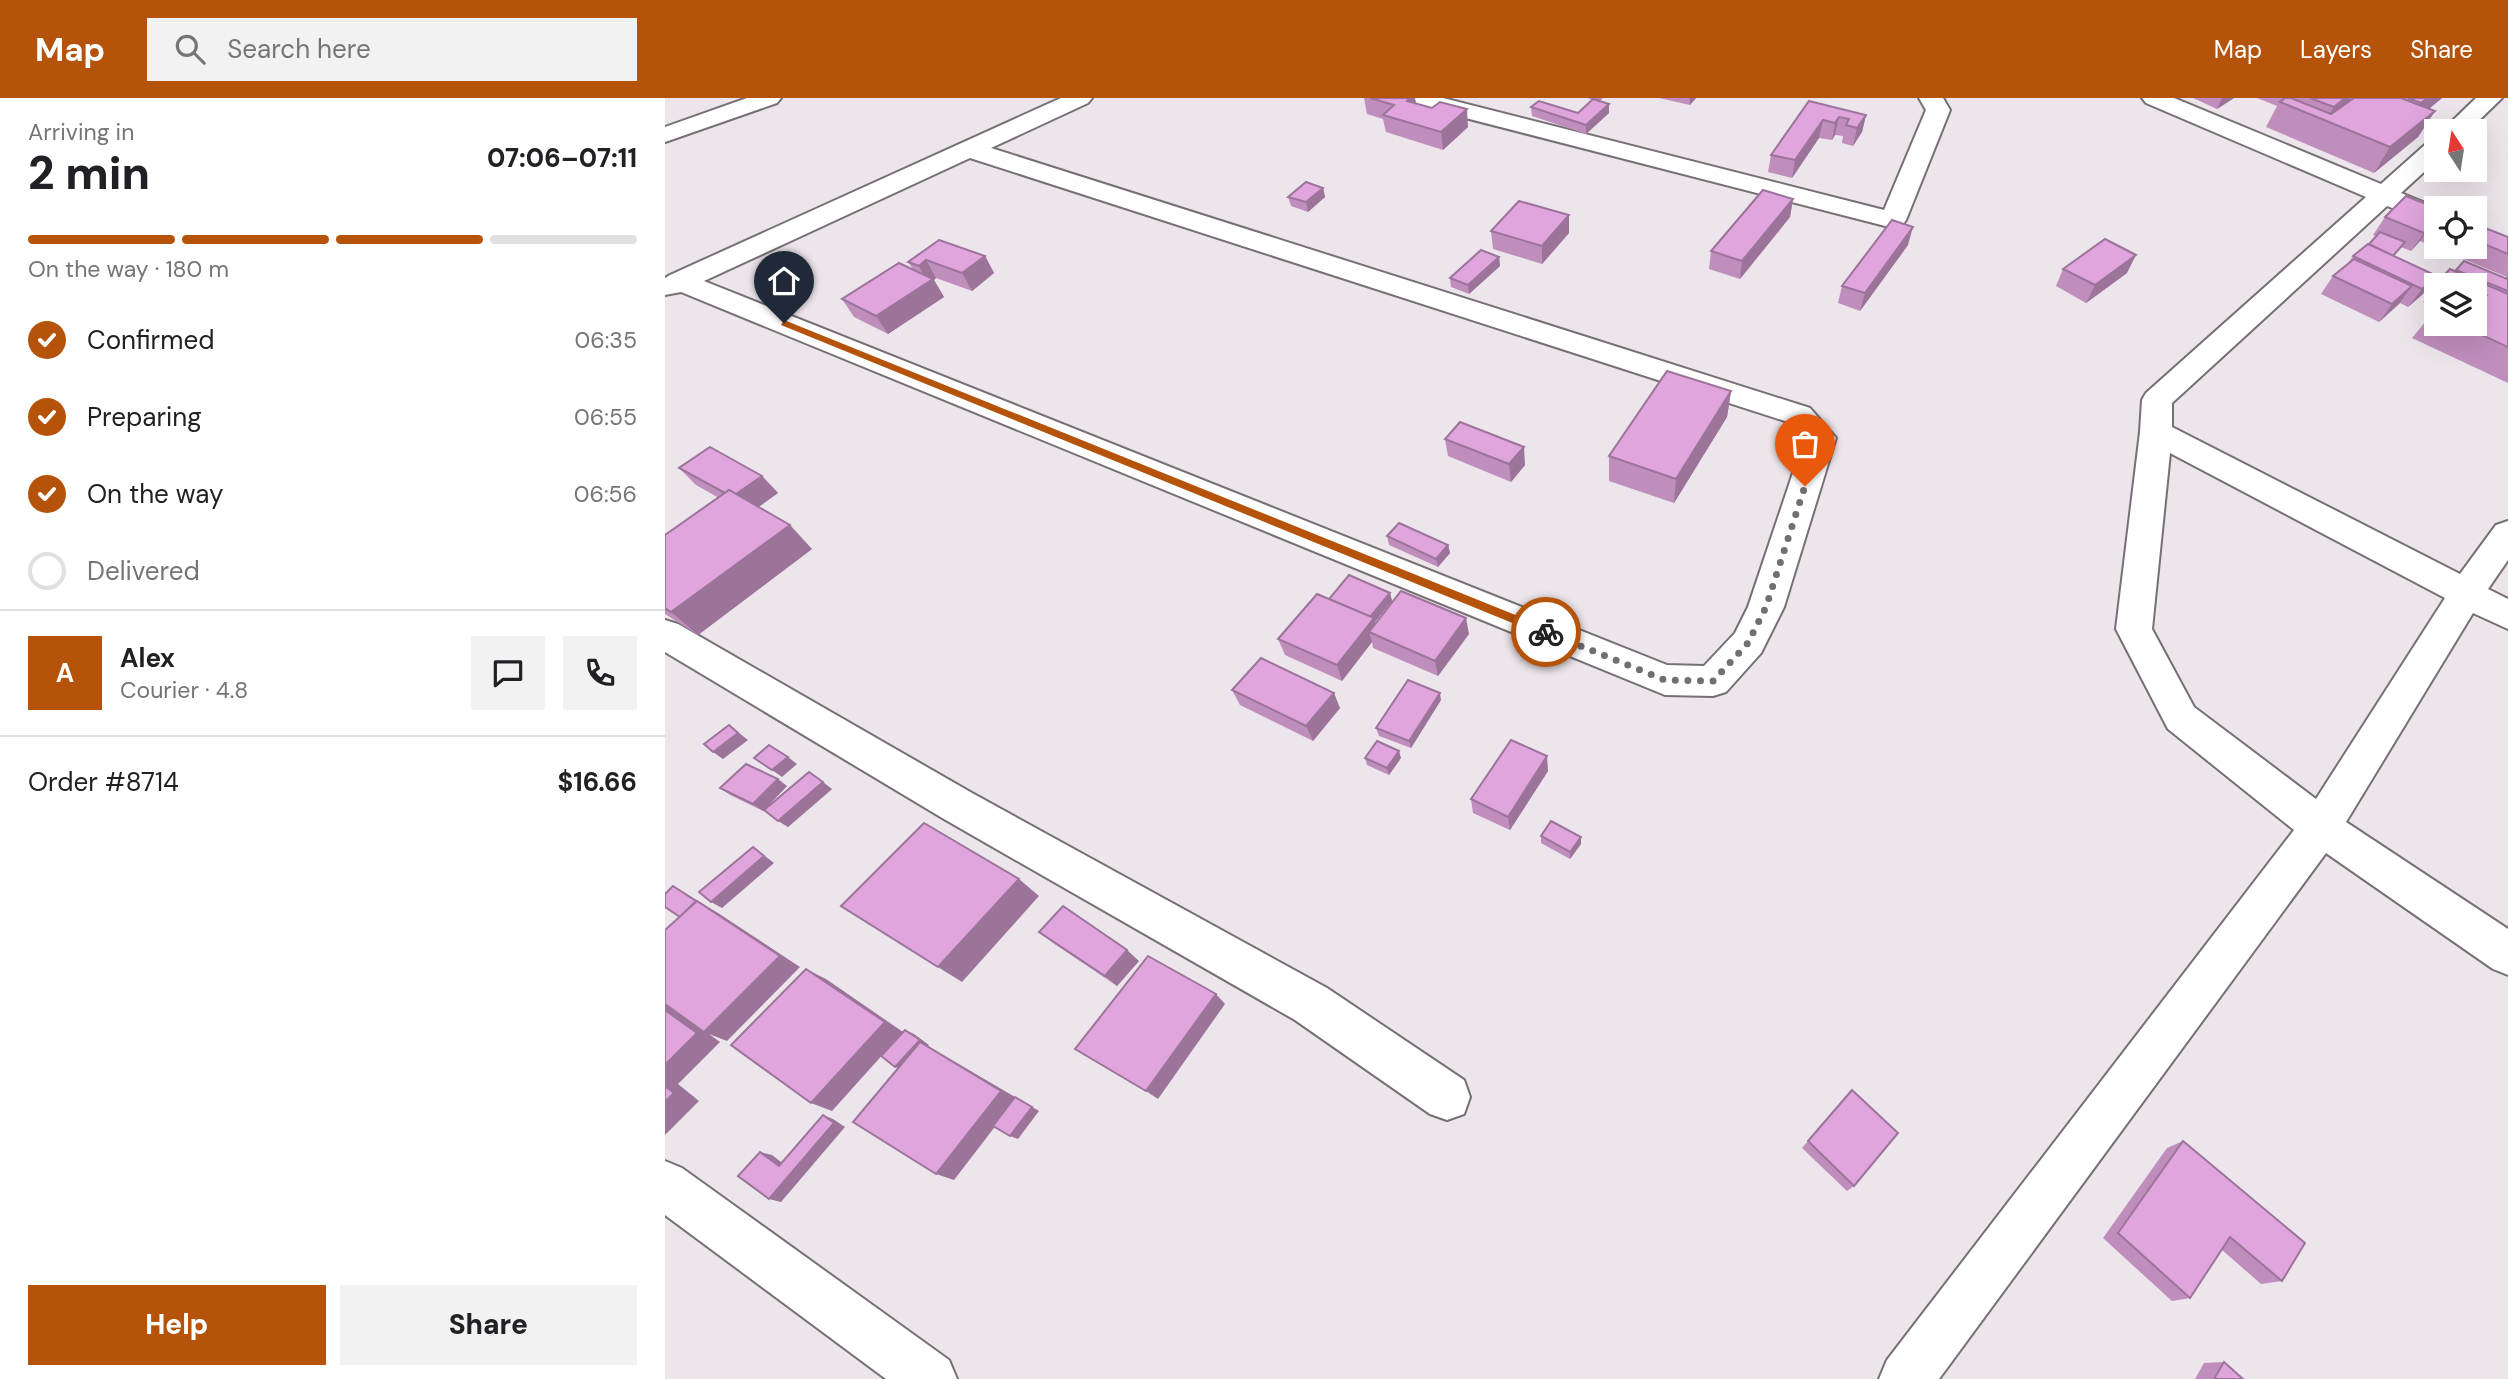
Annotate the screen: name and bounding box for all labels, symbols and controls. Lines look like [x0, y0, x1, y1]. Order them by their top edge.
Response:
search box [147, 18, 637, 81]
text: Map [35, 28, 105, 71]
icon: search [171, 30, 209, 68]
text: Search here [227, 32, 371, 66]
text: Map [2214, 34, 2262, 65]
text: Layers [2300, 34, 2372, 65]
text: Share [2410, 34, 2473, 65]
text: Arriving in [28, 117, 134, 147]
north arrow [2424, 119, 2487, 182]
map controls [2424, 119, 2487, 336]
text: 07:06–07:11 [487, 141, 637, 175]
text: 2 min [28, 143, 150, 203]
button: locate [2424, 196, 2487, 259]
pin [754, 251, 814, 323]
text: On the way · 180 m [28, 254, 229, 284]
icon: home [765, 262, 803, 300]
button: layers [2424, 273, 2487, 336]
icon: check [28, 321, 66, 359]
text: Confirmed [87, 323, 214, 357]
text: 06:35 [575, 325, 637, 355]
icon: check [28, 398, 66, 436]
text: Preparing [87, 400, 202, 434]
text: 06:55 [574, 402, 637, 432]
pin [1775, 414, 1835, 486]
icon: bag [1786, 425, 1824, 463]
icon: check [28, 475, 66, 513]
text: On the way [87, 477, 223, 511]
text: 06:56 [574, 479, 637, 509]
text: Delivered [87, 554, 200, 588]
courier [1511, 597, 1581, 667]
icon: bike [1527, 613, 1565, 651]
button: chat [471, 636, 545, 710]
button: phone [563, 636, 637, 710]
text: Alex [120, 641, 175, 675]
text: A [56, 656, 74, 690]
text: Courier · 4.8 [120, 675, 248, 705]
text: Order #8714 [28, 765, 179, 799]
text: $16.66 [557, 765, 637, 799]
button: Help [28, 1285, 326, 1365]
button: Share [340, 1285, 637, 1365]

